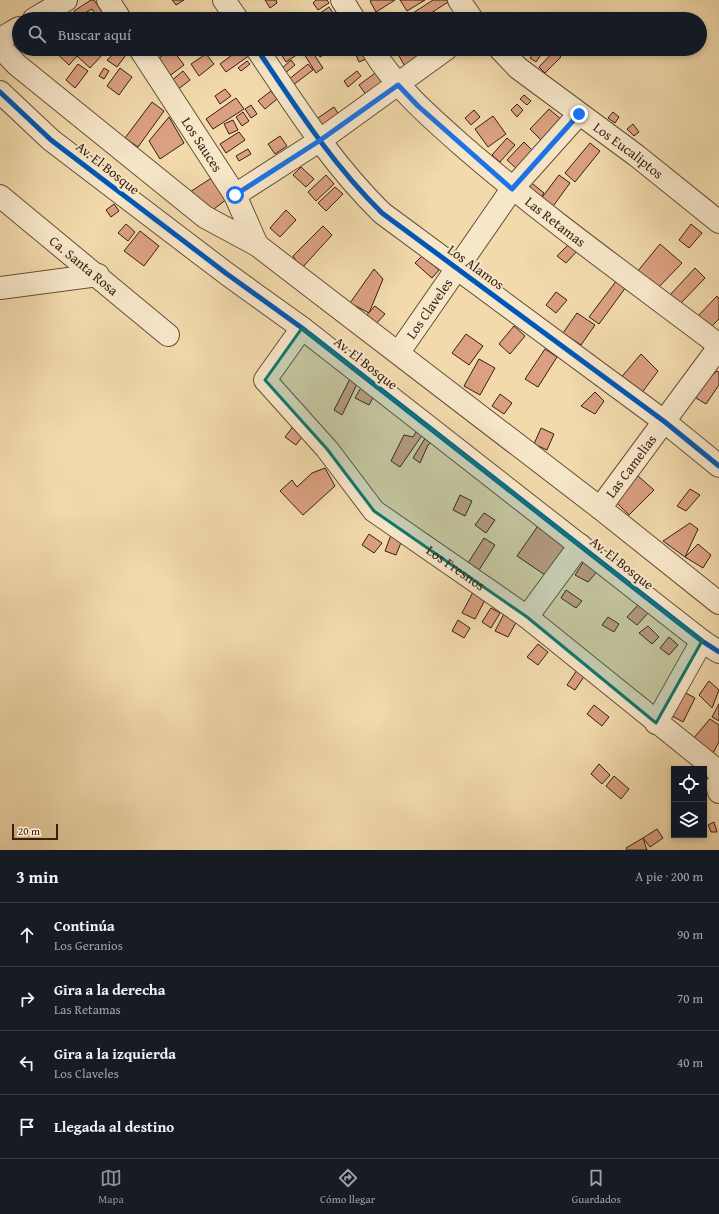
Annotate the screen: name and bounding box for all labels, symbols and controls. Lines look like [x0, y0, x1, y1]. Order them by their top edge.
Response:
search box [12, 12, 707, 56]
icon: search [26, 23, 48, 45]
text: Buscar aquí [58, 24, 131, 45]
route end [570, 105, 588, 123]
street label: Los Sauces [177, 113, 227, 176]
street label: Los Eucaliptos [589, 117, 668, 184]
street label: Av. El Bosque [72, 137, 144, 200]
route start [226, 186, 244, 204]
street label: Las Retamas [521, 192, 590, 252]
street label: Ca. Santa Rosa [45, 231, 123, 300]
street label: Los Alamos [444, 240, 508, 294]
street label: Los Claveles [401, 274, 457, 343]
street label: Av. El Bosque [330, 332, 402, 395]
street label: Las Camelias [601, 430, 661, 502]
street label: Av. El Bosque [586, 532, 658, 595]
street label: Los Fresnos [422, 540, 489, 595]
map controls [671, 766, 707, 838]
button: locate [671, 766, 707, 802]
button: layers [671, 802, 707, 838]
scale bar [12, 822, 58, 841]
text: 20 m [18, 823, 40, 839]
text: 3 min [16, 864, 58, 889]
text: A pie · 200 m [635, 867, 703, 886]
text: Continúa [54, 915, 115, 936]
icon: ahead [16, 924, 38, 946]
text: 90 m [677, 925, 703, 944]
text: Los Geranios [54, 936, 123, 955]
text: Gira a la derecha [54, 979, 165, 1000]
icon: right [16, 988, 38, 1010]
text: 70 m [677, 989, 703, 1008]
text: Las Retamas [54, 1000, 121, 1019]
text: Gira a la izquierda [54, 1043, 176, 1064]
icon: left [16, 1052, 38, 1074]
text: 40 m [677, 1053, 703, 1072]
text: Los Claveles [54, 1064, 119, 1083]
icon: arrive [16, 1116, 38, 1138]
text: Llegada al destino [54, 1116, 174, 1137]
tab: Mapa [98, 1167, 124, 1207]
tab: Cómo llegar [320, 1167, 375, 1207]
tab: Guardados [572, 1167, 621, 1207]

